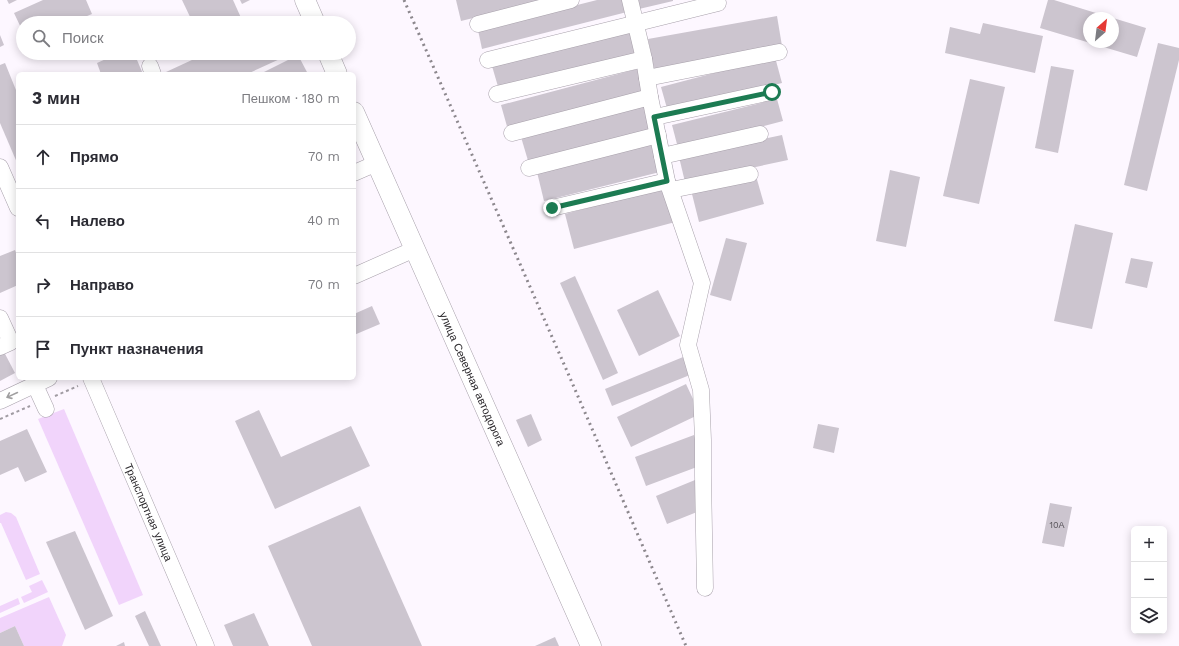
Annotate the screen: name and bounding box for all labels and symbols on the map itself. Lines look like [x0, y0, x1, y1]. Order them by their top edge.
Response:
north arrow [1083, 12, 1119, 48]
route start [763, 83, 781, 101]
route end [543, 199, 561, 217]
street label: улица Северная автодорога [437, 310, 508, 449]
one-way arrow [6, 392, 18, 399]
street label: Транспортная улица [121, 461, 175, 564]
house number: 10А [1049, 520, 1065, 530]

